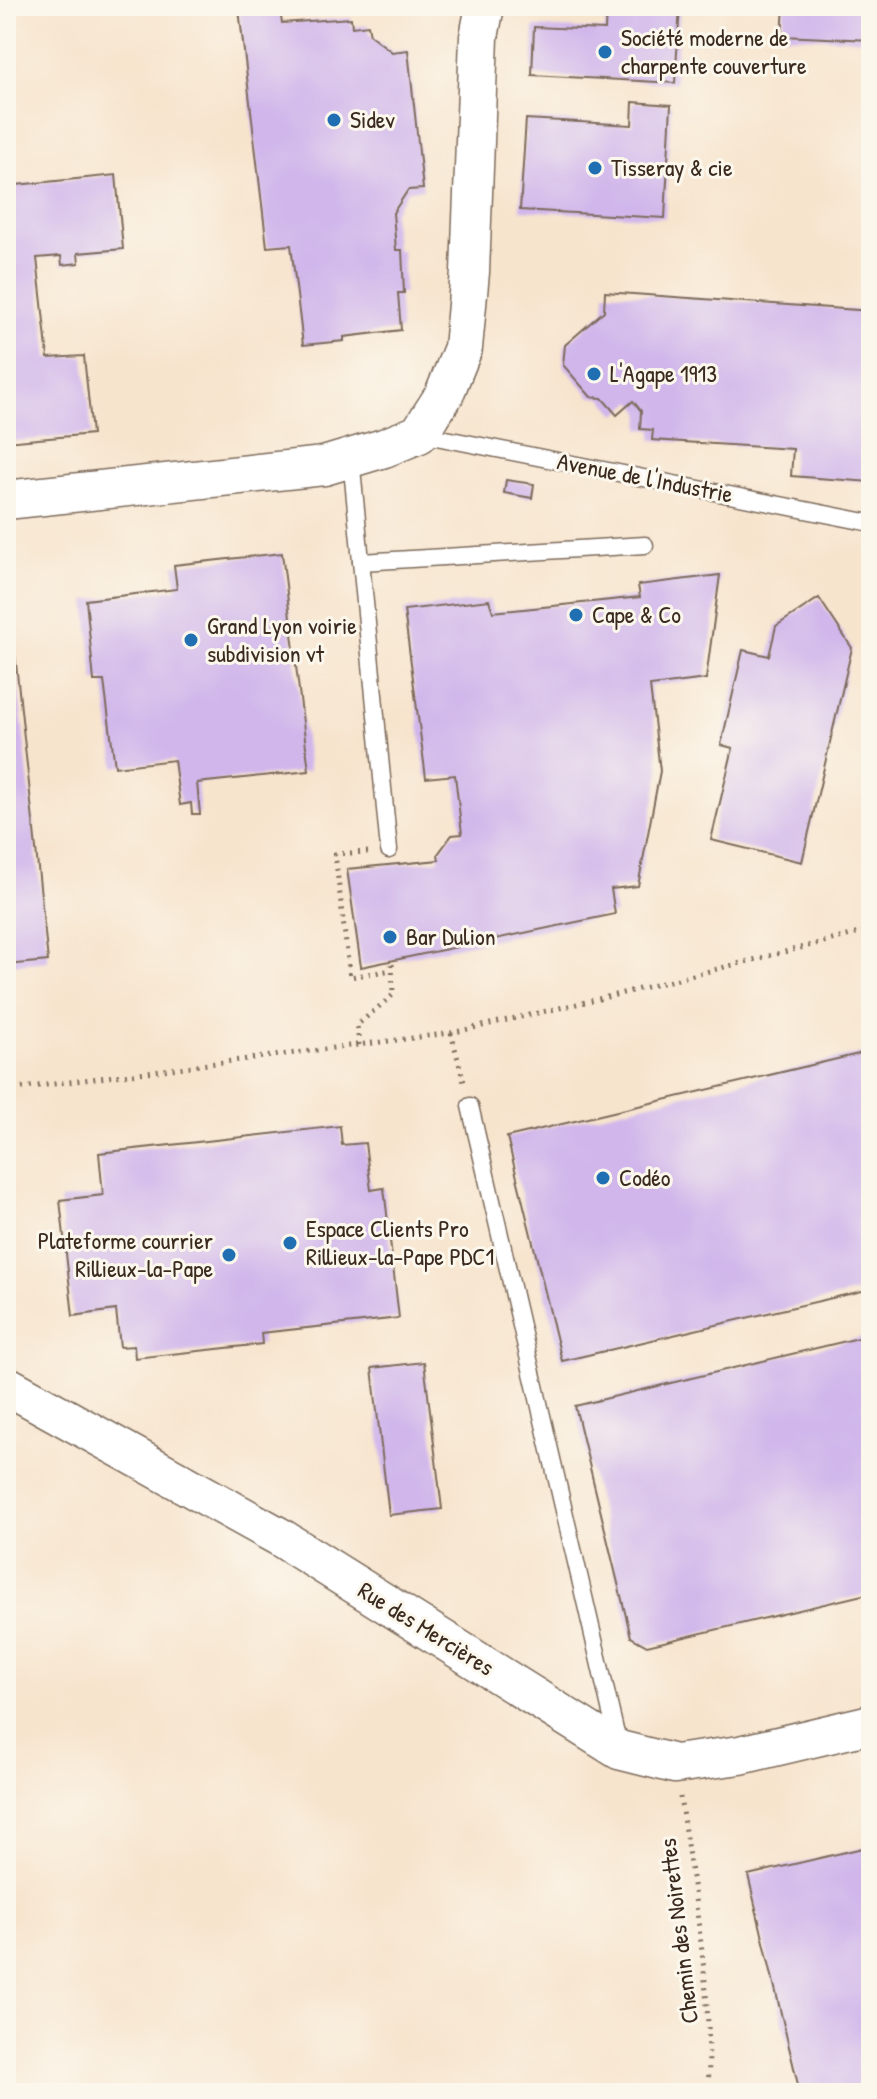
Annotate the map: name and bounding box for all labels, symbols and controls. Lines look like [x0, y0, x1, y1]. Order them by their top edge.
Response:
place label: Société moderne de charpente couverture [621, 21, 807, 81]
marker: Société moderne de charpente couverture [596, 43, 614, 61]
place label: Sidev [350, 103, 395, 135]
marker: Sidev [325, 111, 343, 129]
place label: Tisseray & cie [611, 151, 733, 183]
marker: Tisseray & cie [586, 159, 604, 177]
place label: L'Agape 1913 [610, 357, 717, 389]
marker: L'Agape 1913 [585, 365, 603, 383]
street label: Avenue de l'Industrie [555, 444, 736, 510]
place label: Cape & Co [592, 598, 681, 630]
marker: Cape & Co [567, 606, 585, 624]
place label: Grand Lyon voirie subdivision vt [207, 609, 357, 669]
marker: Grand Lyon voirie subdivision vt [182, 631, 200, 649]
place label: Bar Dulion [406, 920, 496, 952]
marker: Bar Dulion [381, 928, 399, 946]
place label: Codéo [619, 1161, 671, 1193]
marker: Codéo [594, 1169, 612, 1187]
place label: Espace Clients Pro Rillieux-la-Pape PDC1 [306, 1212, 494, 1272]
place label: Plateforme courrier Rillieux-la-Pape [38, 1224, 213, 1284]
marker: Espace Clients Pro Rillieux-la-Pape PDC1 [281, 1234, 299, 1252]
marker: Plateforme courrier Rillieux-la-Pape [220, 1246, 238, 1264]
street label: Rue des Mercières [352, 1574, 501, 1683]
street label: Chemin des Noirettes [651, 1837, 705, 2026]

